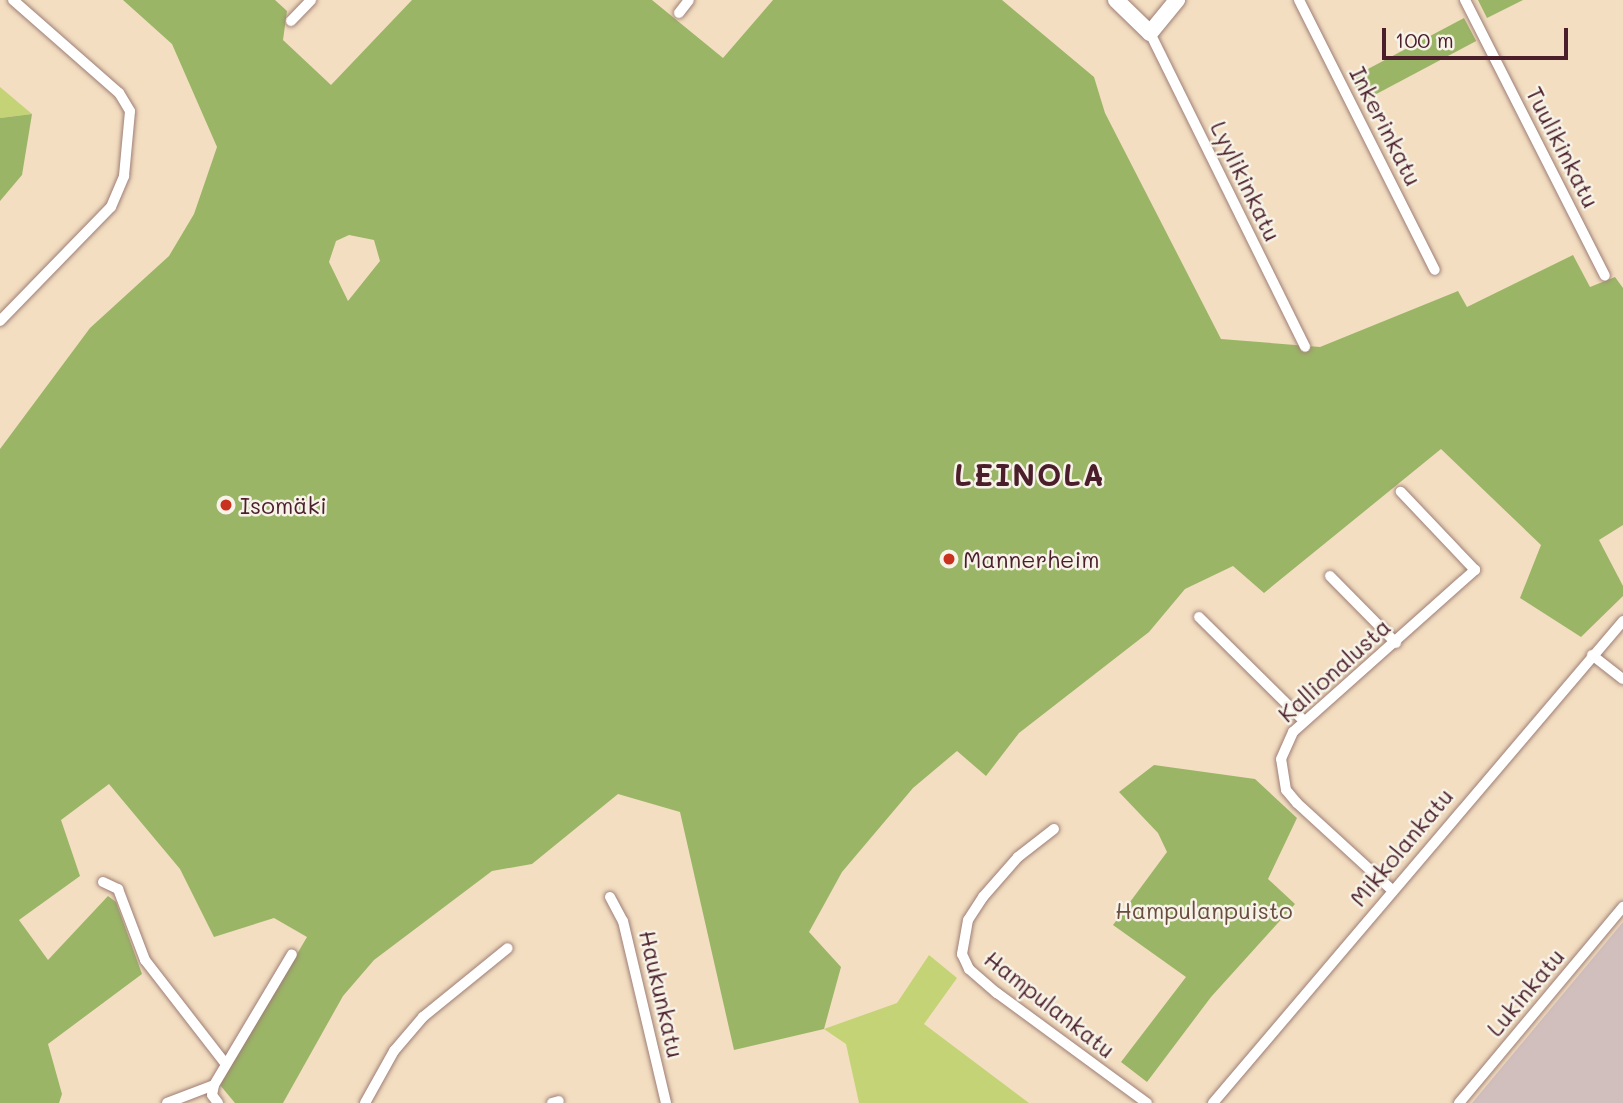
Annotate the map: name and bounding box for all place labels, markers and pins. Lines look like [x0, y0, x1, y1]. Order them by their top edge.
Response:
place label: Isomäki [240, 491, 327, 519]
marker: Isomäki [218, 497, 234, 513]
place label: Mannerheim [963, 545, 1100, 573]
marker: Mannerheim [941, 551, 957, 567]

